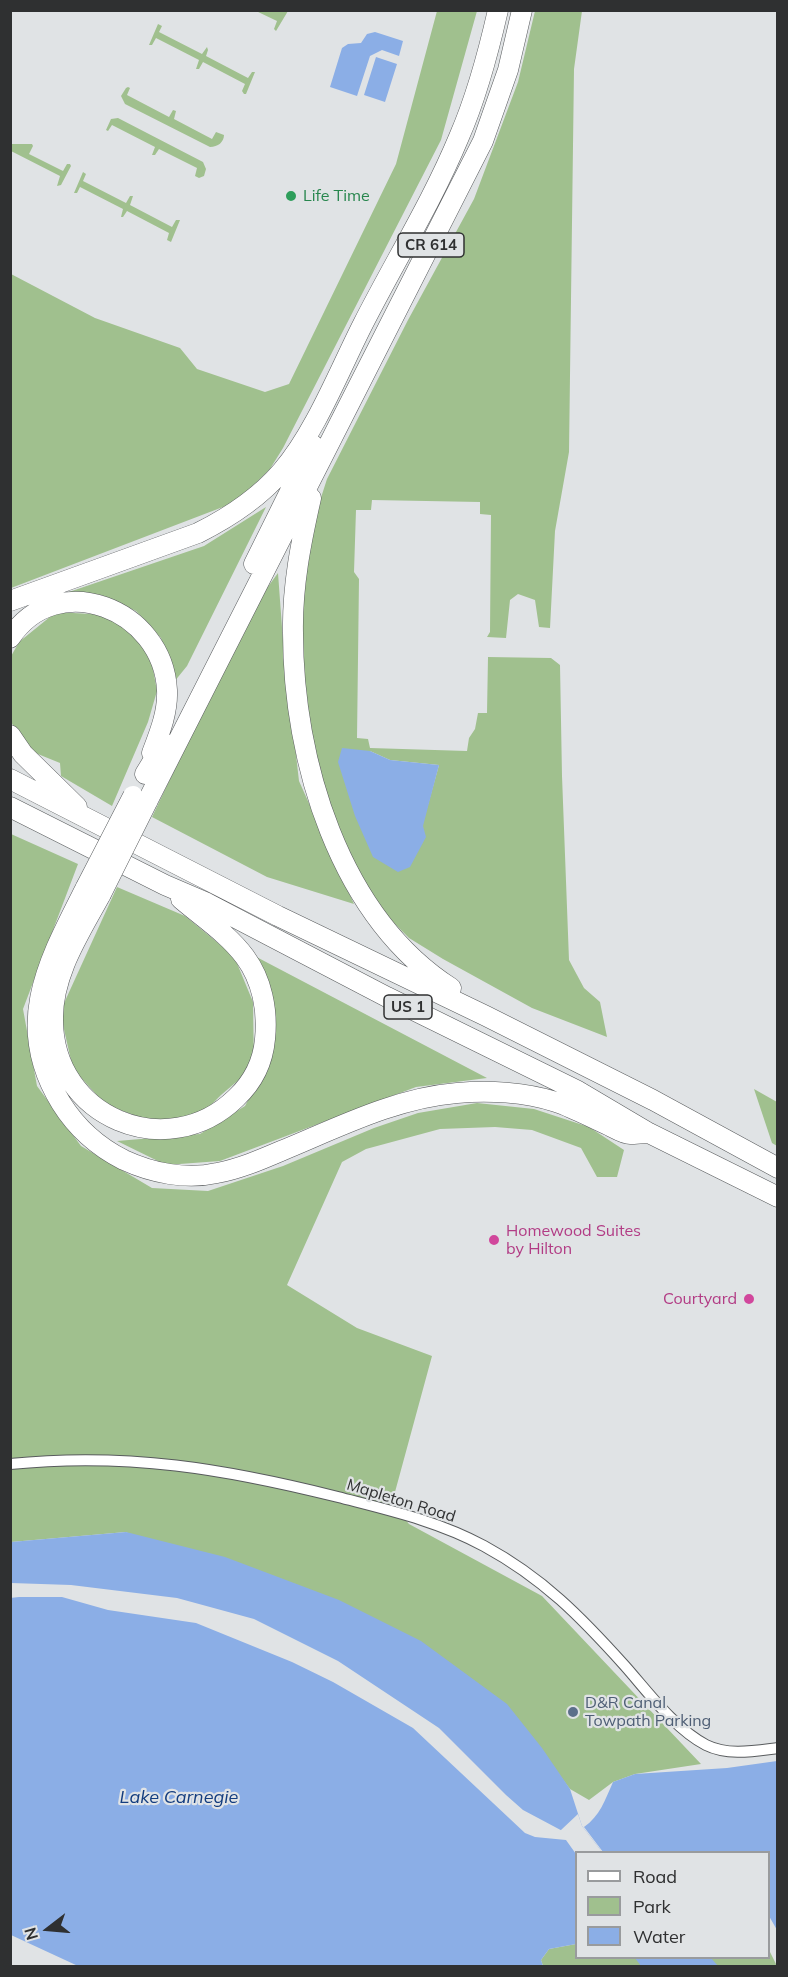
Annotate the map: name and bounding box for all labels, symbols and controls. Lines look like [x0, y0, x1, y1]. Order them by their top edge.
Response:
place label: Life Time [303, 186, 370, 206]
marker: Life Time [284, 189, 298, 203]
road number: CR 614 [398, 233, 464, 257]
road number: US 1 [384, 995, 432, 1019]
place label: Homewood Suites by Hilton [506, 1221, 641, 1259]
marker: Homewood Suites by Hilton [487, 1233, 501, 1247]
place label: Courtyard [663, 1289, 737, 1309]
marker: Courtyard [742, 1292, 756, 1306]
street label: Mapleton Road [344, 1475, 458, 1527]
place label: D&R Canal Towpath Parking [585, 1693, 711, 1731]
marker: D&R Canal Towpath Parking [566, 1705, 580, 1719]
water label: Lake Carnegie [120, 1787, 238, 1809]
legend [575, 1851, 770, 1959]
text: Road [633, 1865, 677, 1888]
text: Park [633, 1895, 671, 1918]
north arrow [18, 1899, 78, 1959]
text: N [19, 1925, 42, 1943]
text: Water [633, 1925, 685, 1948]

